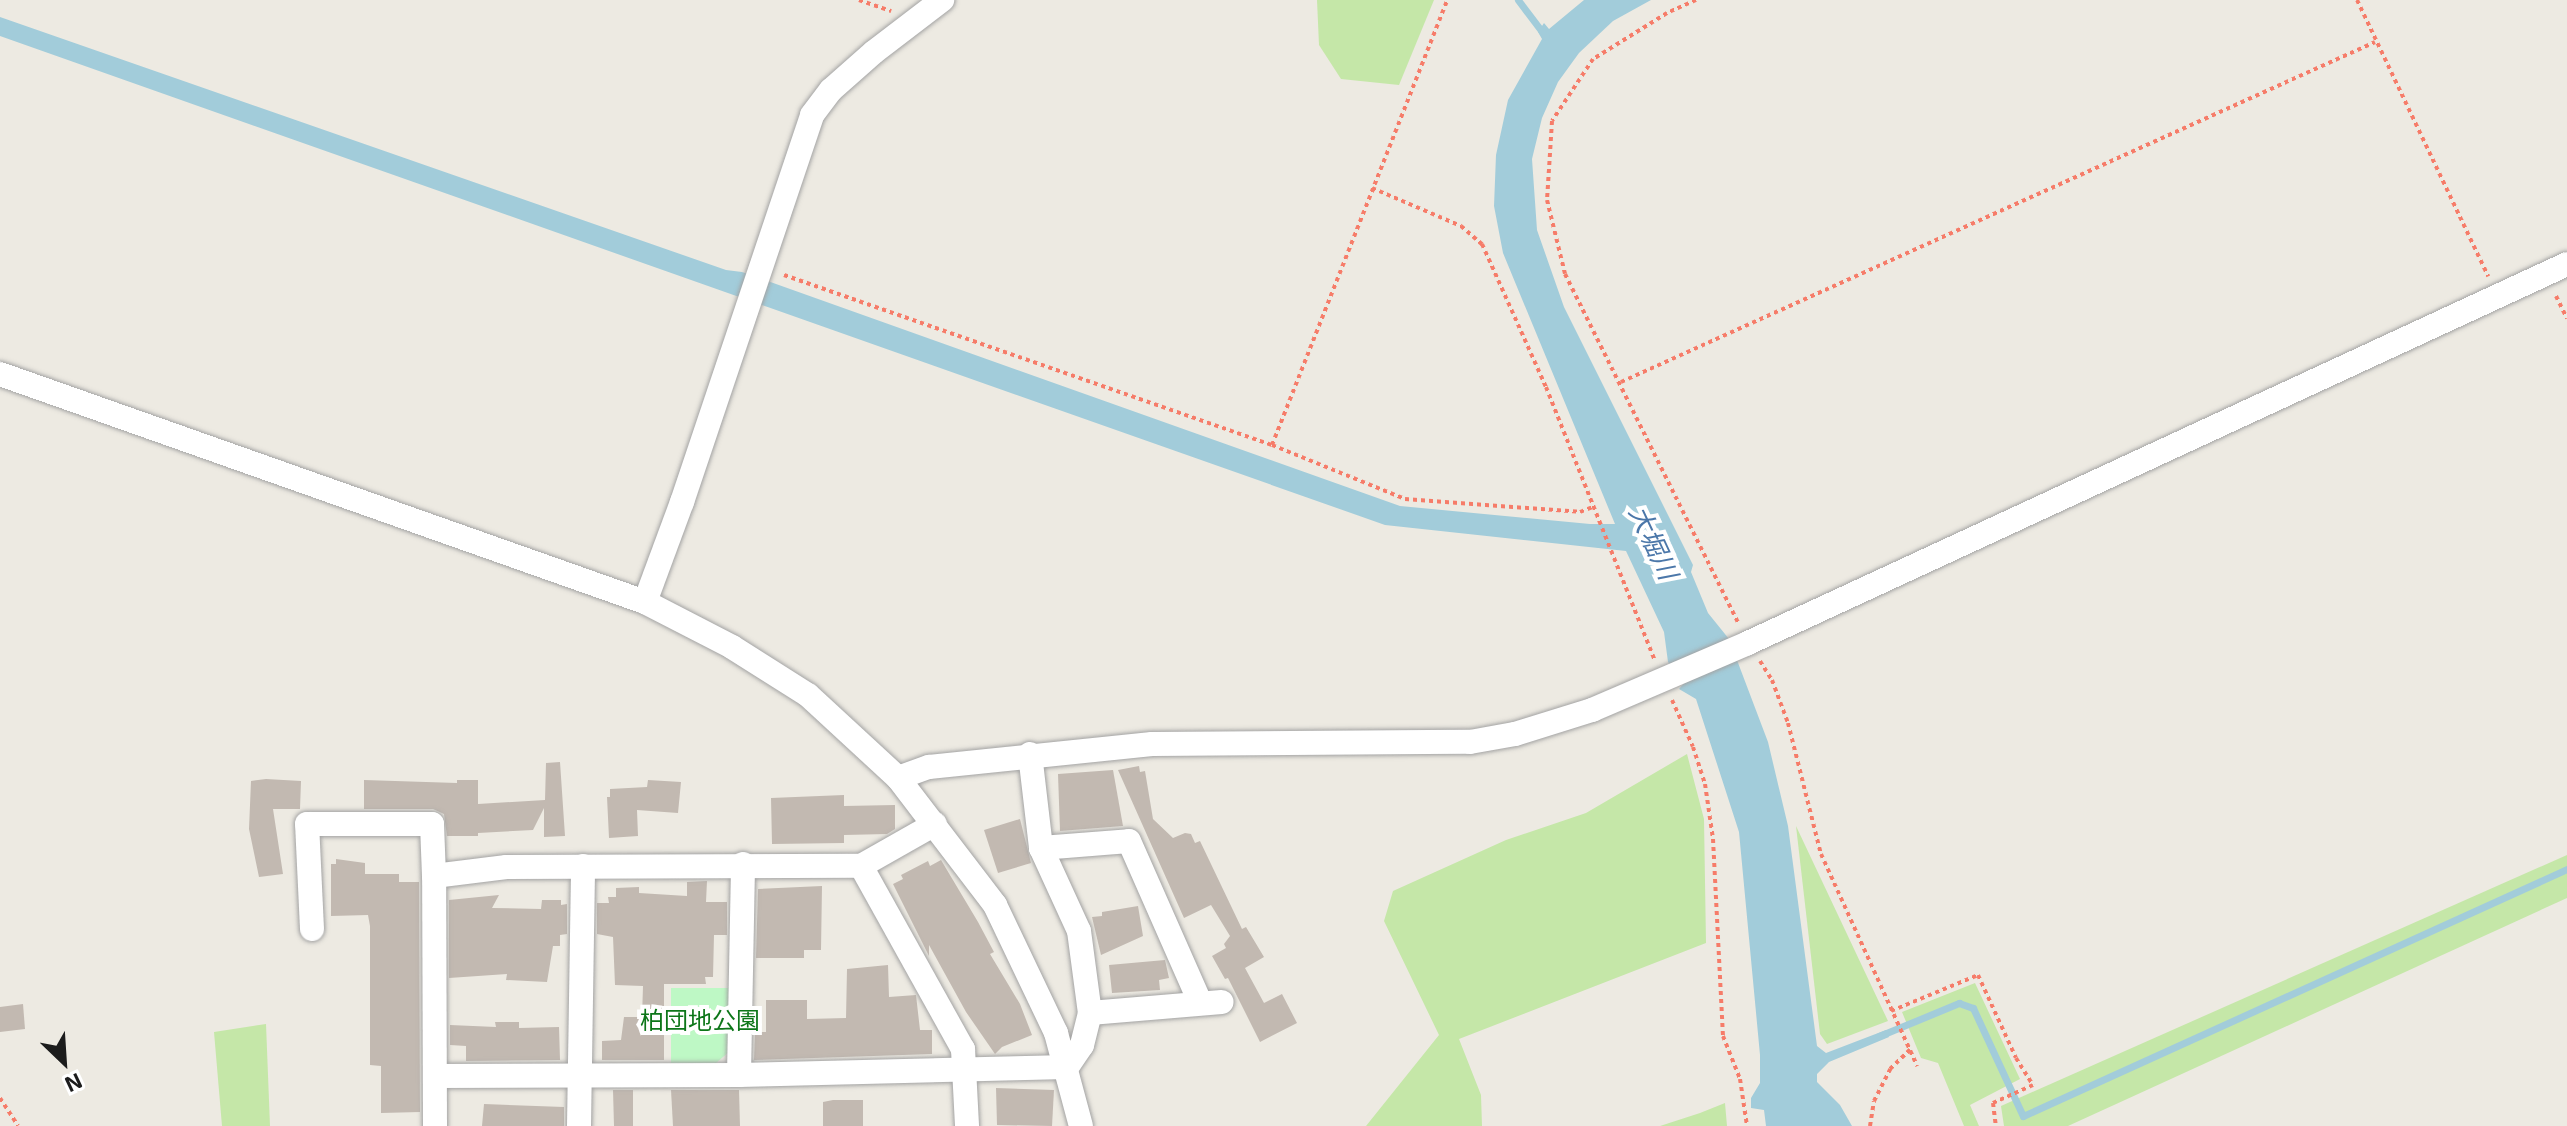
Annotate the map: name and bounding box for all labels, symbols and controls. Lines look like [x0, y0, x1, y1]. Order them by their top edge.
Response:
water label: 大堀川 [1623, 500, 1685, 584]
park label: 柏団地公園 [640, 1006, 760, 1034]
north arrow [24, 1022, 104, 1102]
text: N [61, 1069, 87, 1099]

